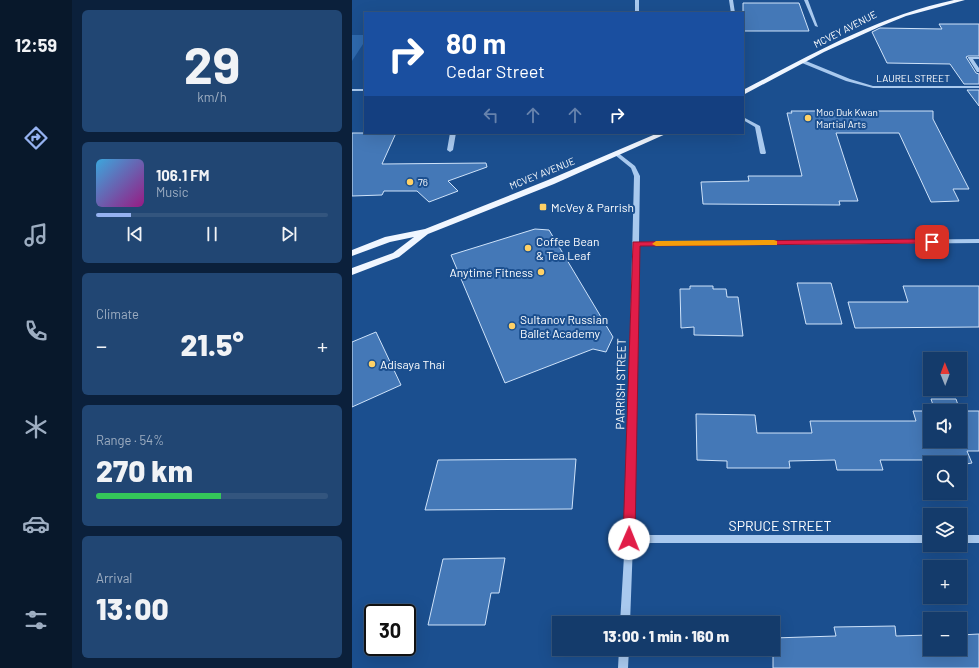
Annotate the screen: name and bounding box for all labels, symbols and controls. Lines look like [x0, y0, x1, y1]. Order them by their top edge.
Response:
street label: MCVEY AVENUE [811, 8, 879, 50]
text: 80 m [446, 26, 506, 60]
icon: right [380, 28, 432, 80]
text: 29 [184, 32, 240, 94]
text: 12:59 [15, 34, 57, 56]
text: Cedar Street [446, 60, 545, 82]
street label: LAUREL STREET [876, 72, 950, 84]
text: km/h [197, 89, 227, 105]
icon: left [480, 104, 502, 126]
icon: ahead [522, 104, 544, 126]
icon: ahead [564, 104, 586, 126]
icon: right [606, 104, 628, 126]
place label: Moo Duk Kwan Martial Arts [816, 106, 878, 130]
marker: Moo Duk Kwan Martial Arts [803, 113, 813, 123]
icon: directions [22, 124, 50, 152]
street label: MCVEY AVENUE [508, 154, 576, 192]
text: 106.1 FM [156, 166, 209, 184]
place label: 76 [418, 176, 428, 188]
marker: 76 [405, 177, 415, 187]
text: Music [156, 184, 189, 200]
place label: McVey & Parrish [551, 200, 634, 214]
marker: McVey & Parrish [538, 202, 548, 212]
icon: music [22, 221, 50, 249]
icon: previous [124, 223, 146, 245]
icon: pause [201, 223, 223, 245]
icon: next [278, 223, 300, 245]
pin [915, 225, 949, 259]
icon: arrive [921, 231, 943, 253]
place label: Coffee Bean & Tea Leaf [536, 234, 599, 262]
marker: Coffee Bean & Tea Leaf [523, 243, 533, 253]
place label: Anytime Fitness [449, 265, 533, 279]
marker: Anytime Fitness [536, 267, 546, 277]
text: Climate [96, 306, 139, 322]
place label: Sultanov Russian Ballet Academy [520, 312, 608, 340]
icon: phone [22, 317, 50, 345]
marker: Sultanov Russian Ballet Academy [507, 321, 517, 331]
text: 21.5° [180, 326, 244, 362]
text: − [96, 332, 107, 358]
text: + [317, 332, 328, 358]
street label: PARRISH STREET [612, 338, 628, 430]
north arrow [923, 352, 967, 396]
map controls [923, 352, 967, 656]
place label: Adisaya Thai [380, 357, 445, 371]
marker: Adisaya Thai [367, 359, 377, 369]
button: sound [923, 404, 967, 448]
icon: climate [22, 413, 50, 441]
text: Range · 54% [96, 432, 164, 448]
text: 270 km [96, 452, 193, 488]
button: search [923, 456, 967, 500]
button: layers [923, 508, 967, 552]
icon: car [22, 510, 50, 538]
street label: SPRUCE STREET [729, 517, 832, 534]
position arrow [608, 518, 650, 560]
button: + [923, 560, 967, 604]
text: Arrival [96, 570, 132, 586]
text: 13:00 [96, 590, 169, 626]
speed limit sign: 30 [364, 604, 416, 656]
icon: filters [22, 606, 50, 634]
button: − [923, 612, 967, 656]
text: 13:00 · 1 min · 160 m [603, 627, 729, 645]

